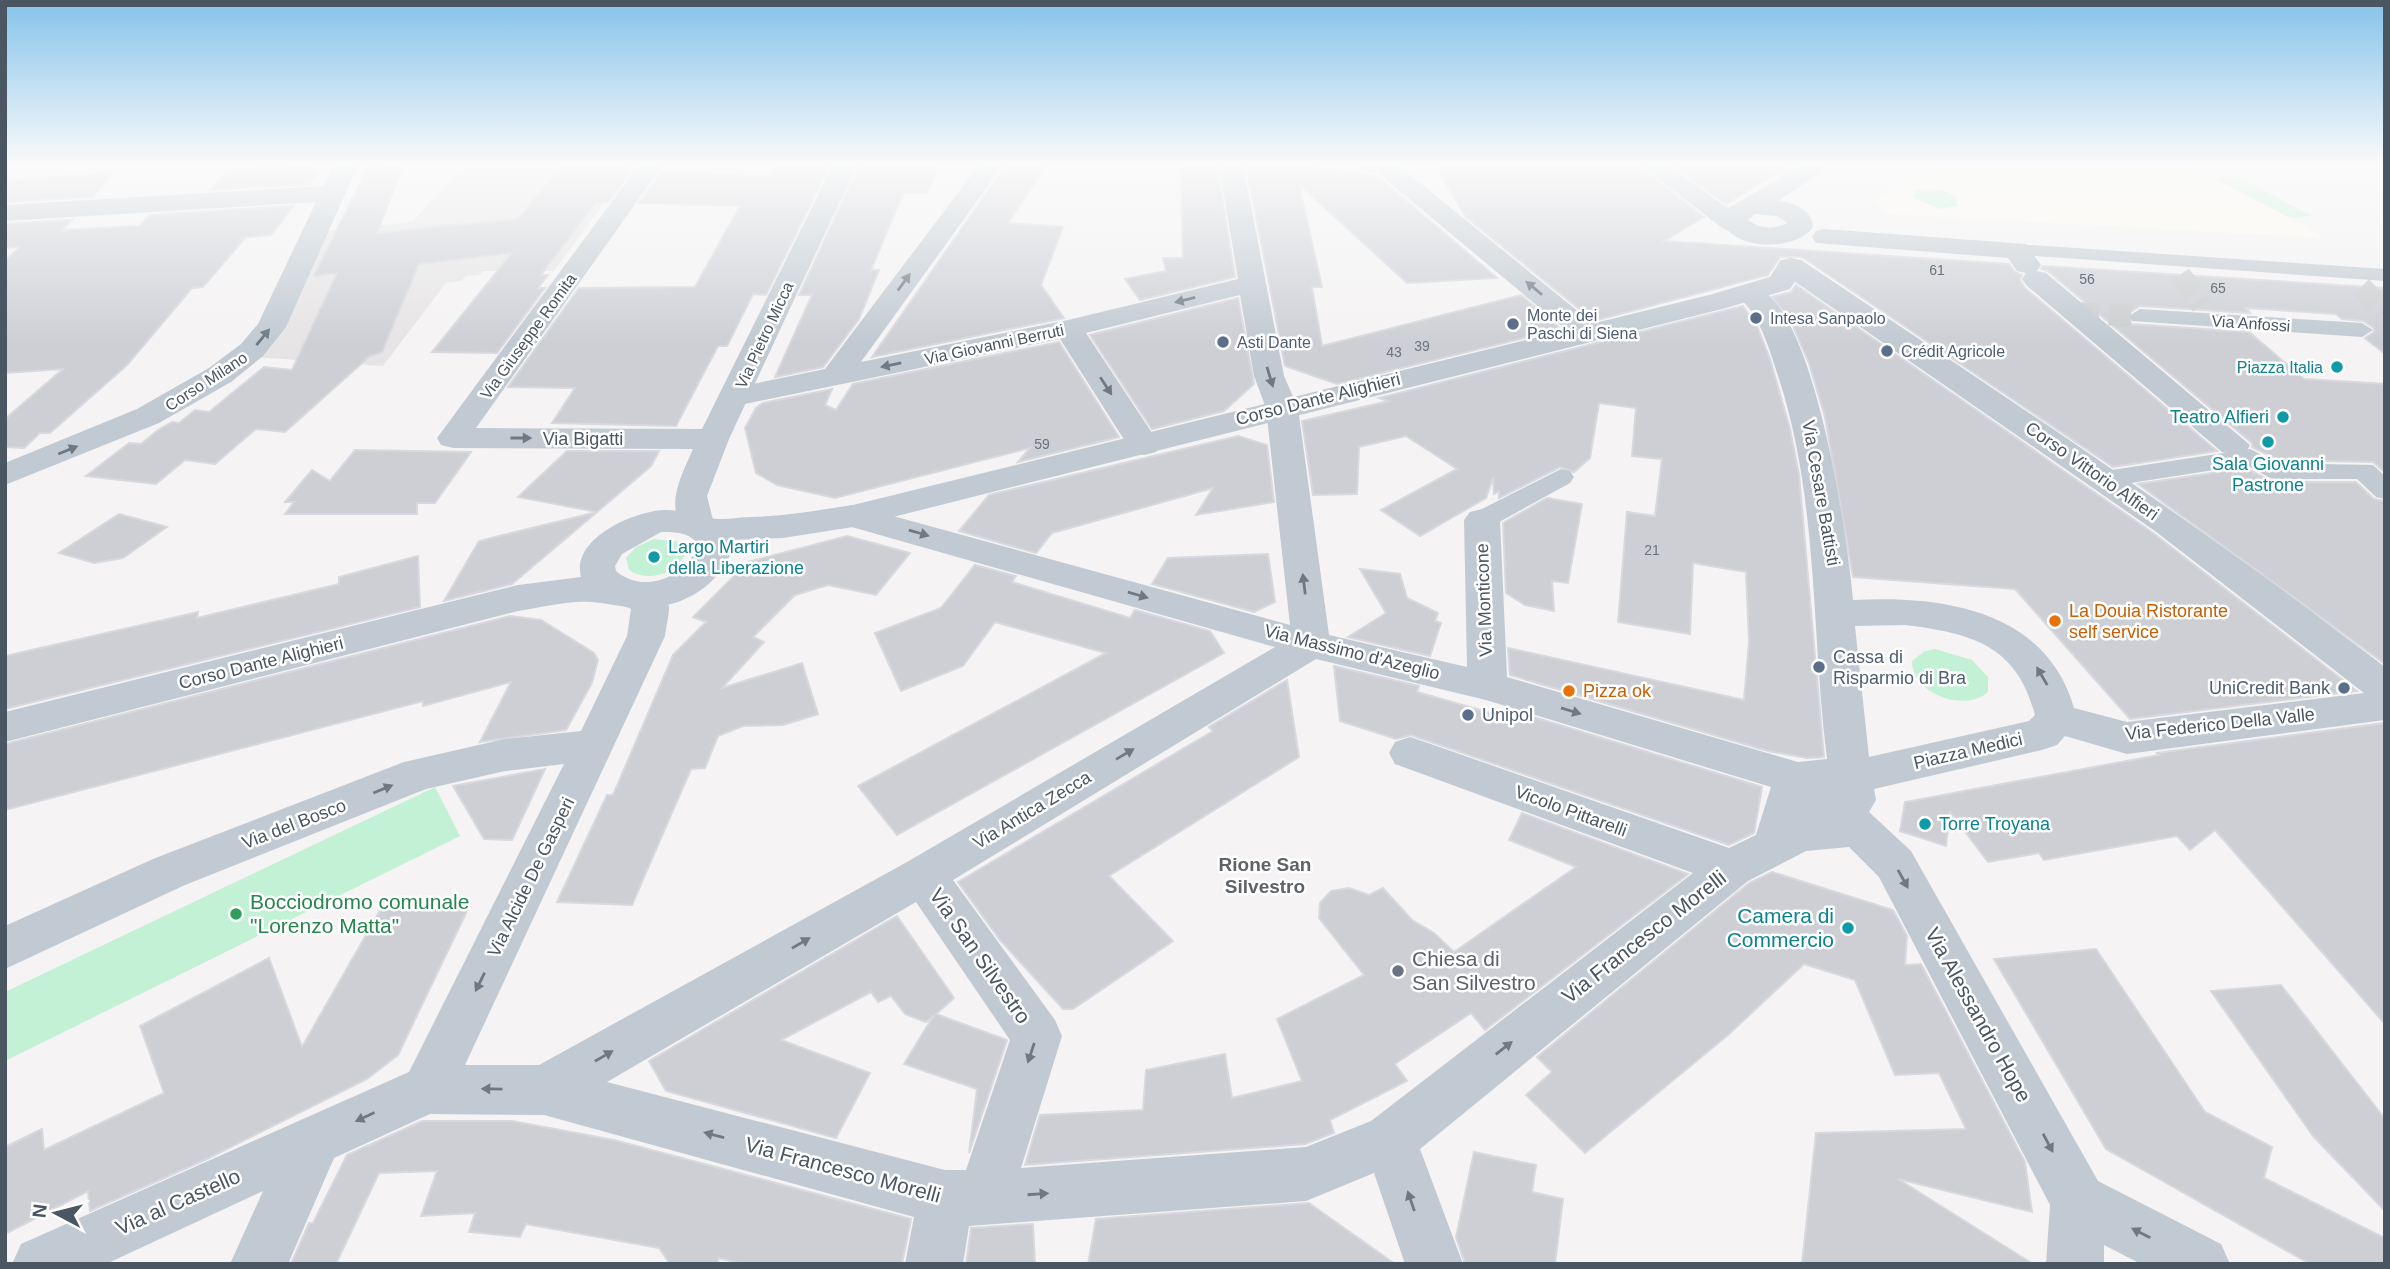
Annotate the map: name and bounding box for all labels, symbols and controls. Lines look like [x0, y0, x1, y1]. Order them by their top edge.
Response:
house number: 61 [1929, 262, 1945, 278]
street label: Via Giuseppe Romita [477, 270, 580, 402]
house number: 56 [2079, 271, 2095, 287]
one-way arrow [897, 274, 912, 292]
street label: Via Pietro Micca [732, 279, 797, 391]
one-way arrow [1525, 280, 1543, 295]
house number: 65 [2210, 280, 2226, 296]
one-way arrow [1174, 295, 1196, 306]
place label: Monte dei Paschi di Siena [1527, 307, 1637, 342]
marker: Intesa Sanpaolo [1748, 310, 1764, 326]
place label: Intesa Sanpaolo [1770, 310, 1886, 327]
street label: Via Anfossi [2211, 312, 2291, 335]
marker: Monte dei Paschi di Siena [1505, 316, 1521, 332]
street label: Via Giovanni Berruti [923, 321, 1065, 368]
one-way arrow [256, 328, 271, 346]
marker: Asti Dante [1215, 334, 1231, 350]
place label: Asti Dante [1237, 334, 1311, 351]
house number: 39 [1414, 338, 1430, 354]
marker: Crédit Agricole [1879, 343, 1895, 359]
place label: Crédit Agricole [1901, 343, 2005, 360]
house number: 43 [1386, 344, 1402, 360]
street label: Corso Milano [162, 349, 251, 414]
place label: Piazza Italia [2237, 359, 2323, 376]
marker: Piazza Italia [2329, 359, 2345, 375]
one-way arrow [880, 360, 902, 371]
one-way arrow [1266, 366, 1276, 387]
street label: Corso Dante Alighieri [1234, 369, 1402, 429]
one-way arrow [1099, 376, 1112, 396]
place label: Teatro Alfieri [2170, 407, 2269, 427]
marker: Teatro Alfieri [2275, 409, 2291, 425]
street label: Corso Vittorio Alfieri [2022, 418, 2162, 524]
street label: Via Cesare Battisti [1798, 419, 1844, 567]
street label: Via Bigatti [543, 429, 623, 449]
one-way arrow [511, 432, 533, 444]
marker: Sala Giovanni Pastrone [2260, 434, 2276, 450]
house number: 59 [1034, 436, 1050, 452]
one-way arrow [58, 444, 79, 455]
place label: Sala Giovanni Pastrone [2212, 454, 2324, 495]
one-way arrow [909, 529, 930, 539]
place label: Largo Martiri della Liberazione [668, 537, 804, 578]
house number: 21 [1644, 542, 1660, 558]
street label: Via Monticone [1472, 543, 1496, 657]
marker: Largo Martiri della Liberazione [646, 549, 662, 565]
one-way arrow [1298, 573, 1309, 595]
one-way arrow [1127, 590, 1149, 601]
place label: La Douia Ristorante self service [2069, 601, 2228, 642]
marker: La Douia Ristorante self service [2047, 613, 2063, 629]
street label: Via Massimo d'Azeglio [1262, 621, 1442, 683]
street label: Corso Dante Alighieri [177, 633, 345, 693]
place label: Cassa di Risparmio di Bra [1833, 647, 1967, 688]
marker: Cassa di Risparmio di Bra [1811, 659, 1827, 675]
one-way arrow [2036, 667, 2048, 686]
place label: UniCredit Bank [2209, 678, 2331, 698]
marker: UniCredit Bank [2336, 680, 2352, 696]
place label: Pizza ok [1583, 681, 1652, 701]
marker: Pizza ok [1561, 683, 1577, 699]
street label: Via Federico Della Valle [2124, 704, 2316, 744]
place label: Unipol [1482, 705, 1533, 725]
one-way arrow [1560, 706, 1581, 716]
marker: Unipol [1460, 707, 1476, 723]
street label: Piazza Medici [1912, 729, 2024, 773]
one-way arrow [1115, 748, 1134, 761]
street label: Via Antica Zecca [970, 766, 1095, 853]
street label: Vicolo Pittarelli [1512, 781, 1630, 841]
one-way arrow [372, 783, 393, 794]
street label: Via Alcide De Gasperi [484, 794, 578, 960]
street label: Via del Bosco [239, 795, 349, 853]
place label: Torre Troyana [1939, 814, 2051, 834]
marker: Torre Troyana [1917, 816, 1933, 832]
district label: Rione San Silvestro [1219, 854, 1311, 897]
street label: Via Francesco Morelli [1557, 866, 1730, 1008]
one-way arrow [1897, 869, 1909, 888]
street label: Via San Silvestro [925, 884, 1036, 1028]
place label: Bocciodromo comunale "Lorenzo Matta" [250, 890, 469, 937]
place label: Camera di Commercio [1727, 904, 1834, 951]
marker: Bocciodromo comunale "Lorenzo Matta" [228, 906, 244, 922]
marker: Camera di Commercio [1840, 920, 1856, 936]
street label: Via Alessandro Hope [1921, 924, 2036, 1106]
one-way arrow [792, 937, 811, 949]
place label: Chiesa di San Silvestro [1412, 947, 1536, 994]
marker: Chiesa di San Silvestro [1390, 963, 1406, 979]
one-way arrow [474, 972, 485, 992]
one-way arrow [1495, 1040, 1513, 1055]
one-way arrow [1025, 1042, 1036, 1063]
one-way arrow [594, 1050, 613, 1062]
one-way arrow [481, 1083, 503, 1095]
one-way arrow [355, 1111, 375, 1123]
one-way arrow [703, 1130, 724, 1140]
street label: Via Francesco Morelli [743, 1132, 943, 1207]
one-way arrow [2042, 1133, 2054, 1152]
street label: Via al Castello [112, 1164, 244, 1239]
north arrow [21, 1178, 91, 1248]
one-way arrow [1027, 1188, 1049, 1199]
one-way arrow [1405, 1190, 1416, 1211]
text: N [28, 1203, 51, 1219]
one-way arrow [2130, 1227, 2150, 1239]

